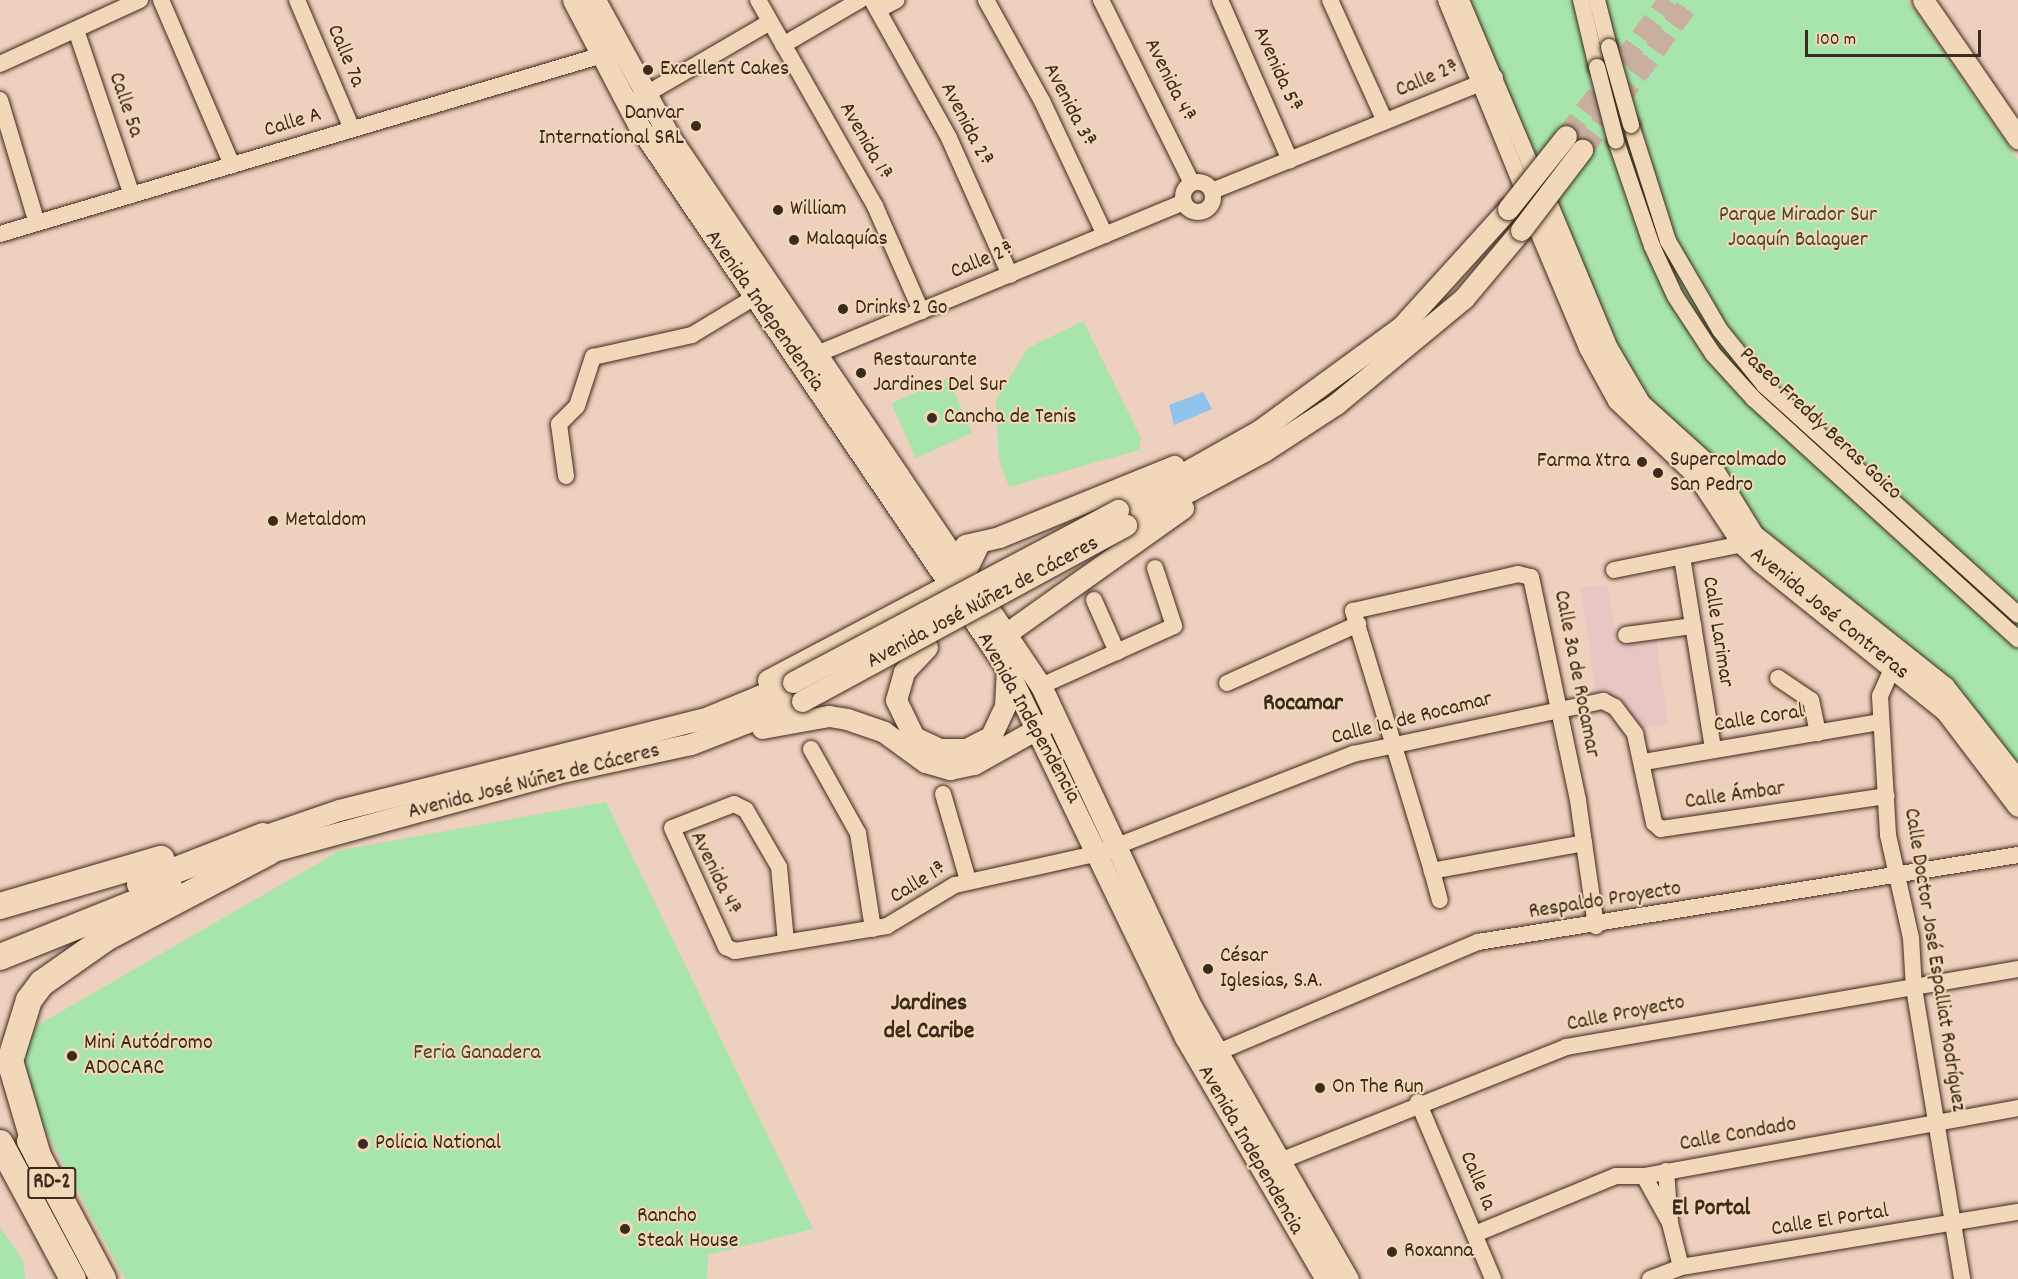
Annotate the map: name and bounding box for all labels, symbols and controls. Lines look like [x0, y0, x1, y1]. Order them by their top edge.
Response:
scale bar [1808, 18, 1984, 56]
street label: Calle 7a [320, 21, 370, 91]
street label: Avenida 5ª [1246, 23, 1308, 117]
text: 100 m [1816, 28, 1856, 53]
street label: Avenida 4ª [1137, 34, 1201, 128]
street label: Calle 2ª [1392, 54, 1464, 104]
place label: Excellent Cakes [660, 57, 789, 83]
street label: Avenida 3ª [1036, 59, 1102, 153]
marker: Excellent Cakes [641, 63, 655, 77]
street label: Calle 5a [102, 69, 148, 141]
street label: Avenida 2ª [933, 78, 999, 172]
street label: Avenida 1ª [832, 98, 898, 186]
place label: Danvar International SRL [538, 100, 684, 152]
street label: Calle A [261, 102, 325, 144]
marker: Danvar International SRL [689, 119, 703, 133]
place label: William [790, 197, 847, 223]
park label: Parque Mirador Sur Joaquín Balaguer [1719, 202, 1877, 254]
marker: William [771, 203, 785, 217]
street label: Avenida Independencia [698, 225, 830, 397]
place label: Malaquías [806, 227, 888, 253]
marker: Malaquías [787, 233, 801, 247]
street label: Calle 2ª [947, 236, 1019, 286]
place label: Drinks 2 Go [855, 296, 948, 322]
marker: Drinks 2 Go [836, 302, 850, 316]
street label: Paseo Freddy Beras Goico [1733, 342, 1907, 506]
place label: Restaurante Jardines Del Sur [873, 347, 1007, 398]
marker: Restaurante Jardines Del Sur [854, 366, 868, 380]
place label: Cancha de Tenis [944, 405, 1077, 431]
marker: Cancha de Tenis [925, 411, 939, 425]
place label: Supercolmado San Pedro [1670, 447, 1787, 499]
place label: Farma Xtra [1537, 449, 1630, 475]
marker: Farma Xtra [1635, 455, 1649, 469]
marker: Supercolmado San Pedro [1651, 466, 1665, 480]
place label: Metaldom [285, 508, 366, 534]
marker: Metaldom [266, 514, 280, 528]
street label: Avenida José Núñez de Cáceres [863, 531, 1103, 675]
street label: Avenida José Contreras [1744, 542, 1914, 686]
street label: Calle Larimar [1695, 575, 1739, 689]
street label: Calle 3a de Rocamar [1547, 588, 1605, 760]
street label: Avenida Independencia [970, 628, 1086, 808]
street label: Calle 1a de Rocamar [1329, 686, 1495, 752]
district label: Rocamar [1263, 691, 1343, 719]
street label: Calle Coral [1712, 699, 1806, 739]
street label: Avenida José Núñez de Cáceres [405, 738, 663, 826]
street label: Calle Ámbar [1683, 776, 1787, 816]
street label: Calle Doctor José Espalliat Rodríguez [1897, 806, 1971, 1114]
street label: Avenida 4ª [683, 827, 747, 921]
street label: Calle 1ª [885, 856, 953, 910]
street label: Respaldo Proyecto [1527, 876, 1683, 926]
place label: César Iglesias, S.A. [1220, 943, 1322, 994]
marker: César Iglesias, S.A. [1201, 962, 1215, 976]
street label: Calle Proyecto [1565, 990, 1687, 1038]
district label: Jardines del Caribe [884, 991, 974, 1047]
place label: Mini Autódromo ADOCARC [84, 1030, 213, 1082]
park label: Feria Ganadera [413, 1041, 541, 1067]
marker: Mini Autódromo ADOCARC [65, 1049, 79, 1063]
street label: Avenida Independencia [1191, 1061, 1309, 1239]
place label: On The Run [1332, 1075, 1424, 1101]
marker: On The Run [1313, 1081, 1327, 1095]
street label: Calle Condado [1678, 1112, 1798, 1158]
place label: Policia National [375, 1131, 501, 1157]
marker: Policia National [356, 1137, 370, 1151]
street label: Calle 1a [1453, 1148, 1501, 1214]
road number: RD-2 [26, 1165, 78, 1201]
district label: El Portal [1672, 1196, 1750, 1224]
street label: Calle El Portal [1770, 1199, 1890, 1243]
place label: Rancho Steak House [637, 1203, 738, 1254]
marker: Rancho Steak House [618, 1222, 632, 1236]
place label: Roxanna [1404, 1239, 1474, 1265]
marker: Roxanna [1385, 1245, 1399, 1259]

